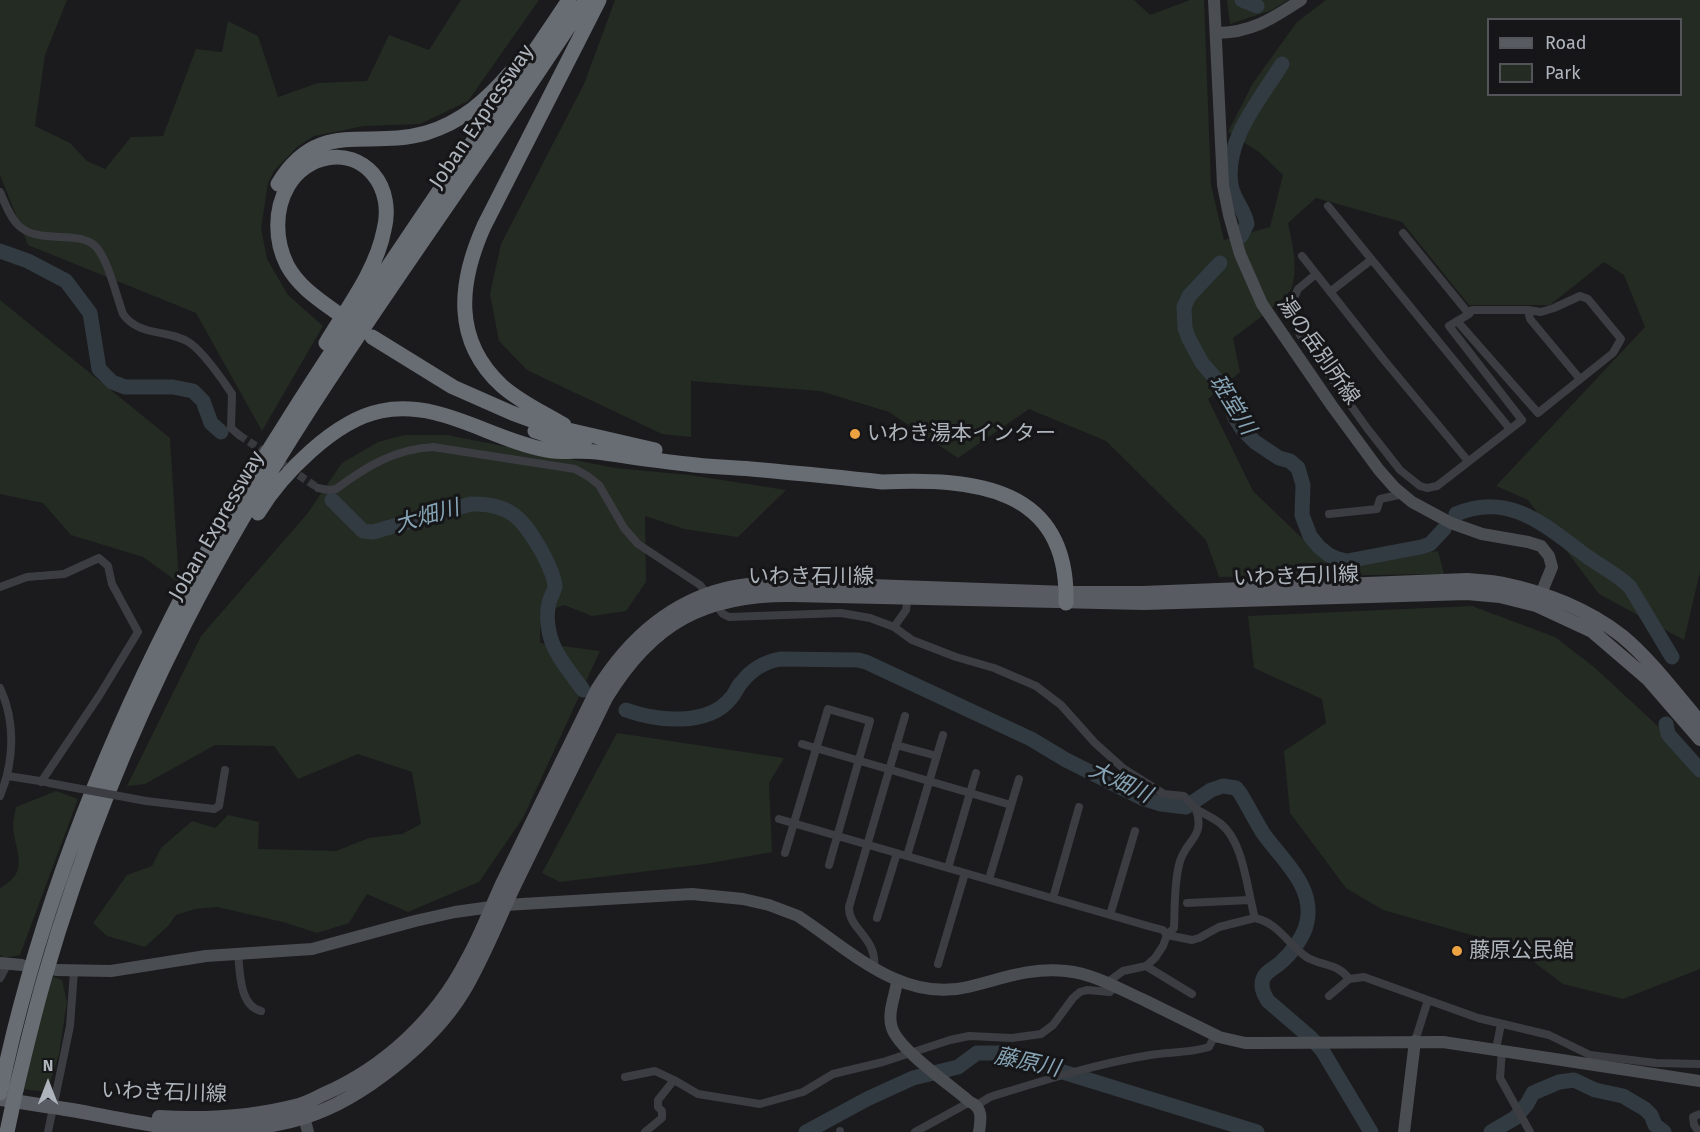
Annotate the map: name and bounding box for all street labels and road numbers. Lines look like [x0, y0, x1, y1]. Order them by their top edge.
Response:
street label: Joban Expressway [424, 40, 540, 194]
street label: 湯の岳別所線 [1272, 292, 1364, 410]
street label: Joban Expressway [164, 447, 270, 605]
street label: いわき石川線 [1233, 562, 1359, 592]
street label: いわき石川線 [748, 564, 874, 590]
street label: いわき石川線 [101, 1078, 227, 1108]

